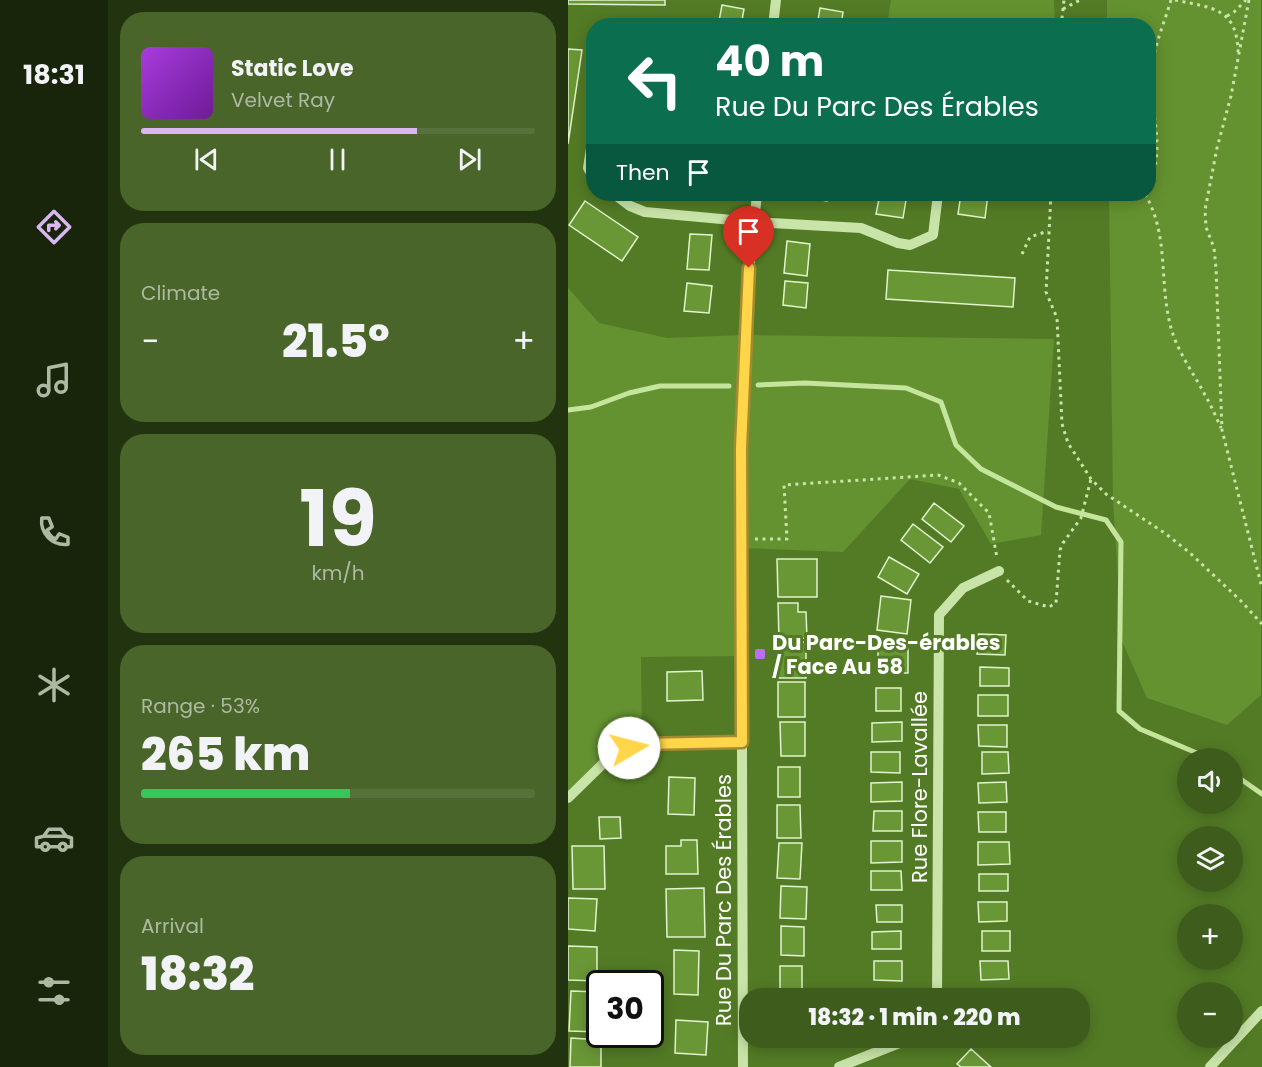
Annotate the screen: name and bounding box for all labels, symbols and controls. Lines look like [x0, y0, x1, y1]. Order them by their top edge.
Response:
text: 40 m [715, 32, 824, 91]
icon: left [616, 42, 694, 120]
text: Static Love [231, 53, 354, 84]
text: 18:31 [23, 56, 85, 93]
text: Velvet Ray [231, 86, 335, 114]
text: Rue Du Parc Des Érables [715, 88, 1039, 125]
icon: previous [190, 143, 223, 176]
icon: pause [321, 143, 354, 176]
icon: next [453, 143, 486, 176]
icon: arrive [682, 156, 715, 189]
text: Then [616, 157, 670, 188]
icon: directions [33, 206, 75, 248]
pin [723, 206, 774, 268]
icon: arrive [732, 215, 765, 248]
text: Climate [141, 279, 220, 307]
text: 21.5° [282, 310, 390, 373]
text: − [141, 318, 159, 365]
text: + [512, 318, 535, 365]
icon: music [33, 359, 75, 401]
text: 19 [299, 464, 377, 573]
icon: phone [33, 511, 75, 553]
text: km/h [311, 559, 365, 587]
place label: Du Parc-Des-érables / Face Au 58 [772, 628, 1001, 681]
marker: Du Parc-Des-érables / Face Au 58 [753, 647, 767, 661]
icon: climate [33, 664, 75, 706]
street label: Rue Flore-Lavallée [905, 691, 934, 883]
text: Range · 53% [141, 692, 260, 720]
position arrow [597, 716, 661, 780]
text: 265 km [141, 723, 310, 786]
map controls [1177, 748, 1243, 1048]
button: sound [1177, 748, 1243, 814]
street label: Rue Du Parc Des Érables [709, 774, 738, 1026]
icon: car [33, 817, 75, 859]
button: layers [1177, 826, 1243, 892]
button: + [1177, 904, 1243, 970]
text: Arrival [141, 912, 204, 940]
text: 18:32 [141, 943, 254, 1006]
icon: filters [33, 970, 75, 1012]
speed limit sign: 30 [586, 970, 664, 1048]
button: − [1177, 982, 1243, 1048]
text: 18:32 · 1 min · 220 m [809, 1002, 1020, 1033]

